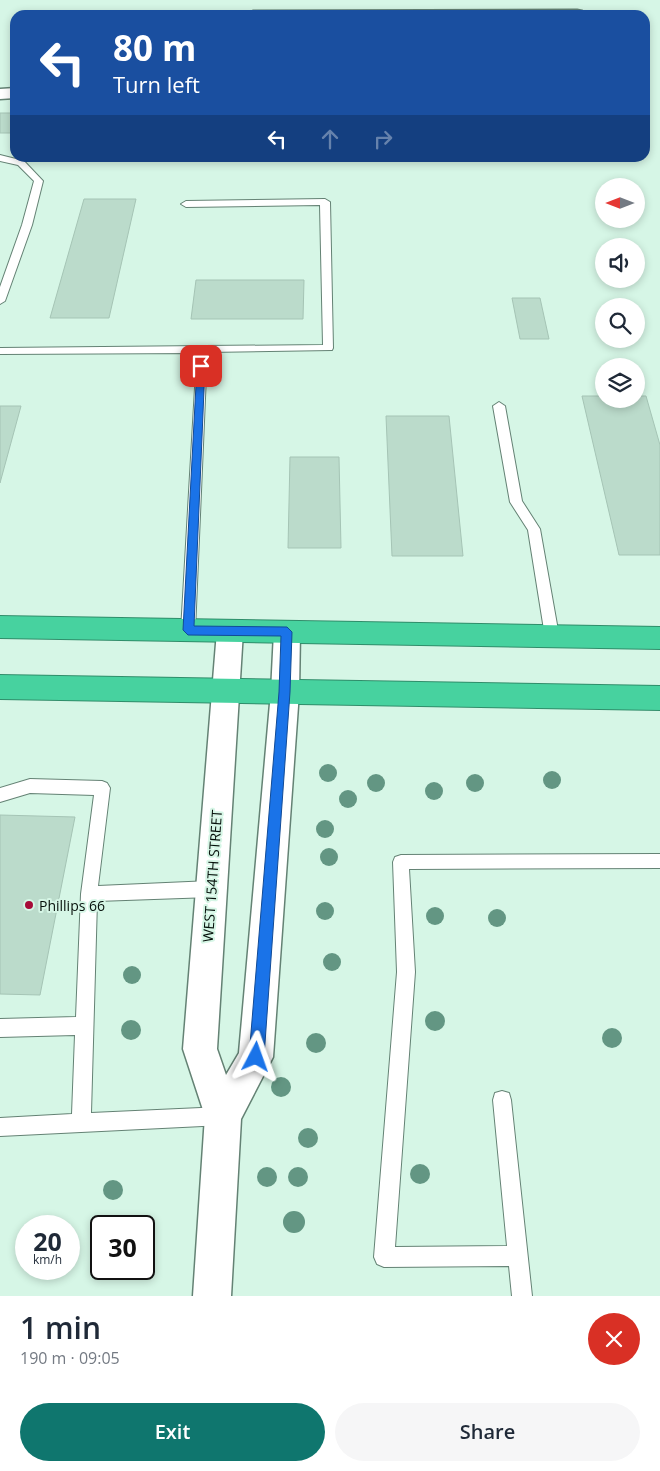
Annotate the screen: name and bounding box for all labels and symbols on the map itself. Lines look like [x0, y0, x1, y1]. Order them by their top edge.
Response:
north arrow [595, 178, 645, 228]
pin [180, 345, 222, 387]
street label: WEST 154TH STREET [198, 809, 226, 943]
place label: Phillips 66 [39, 896, 105, 915]
marker: Phillips 66 [23, 899, 35, 911]
position arrow [229, 1030, 281, 1082]
speed limit sign: 30 [90, 1215, 155, 1280]

